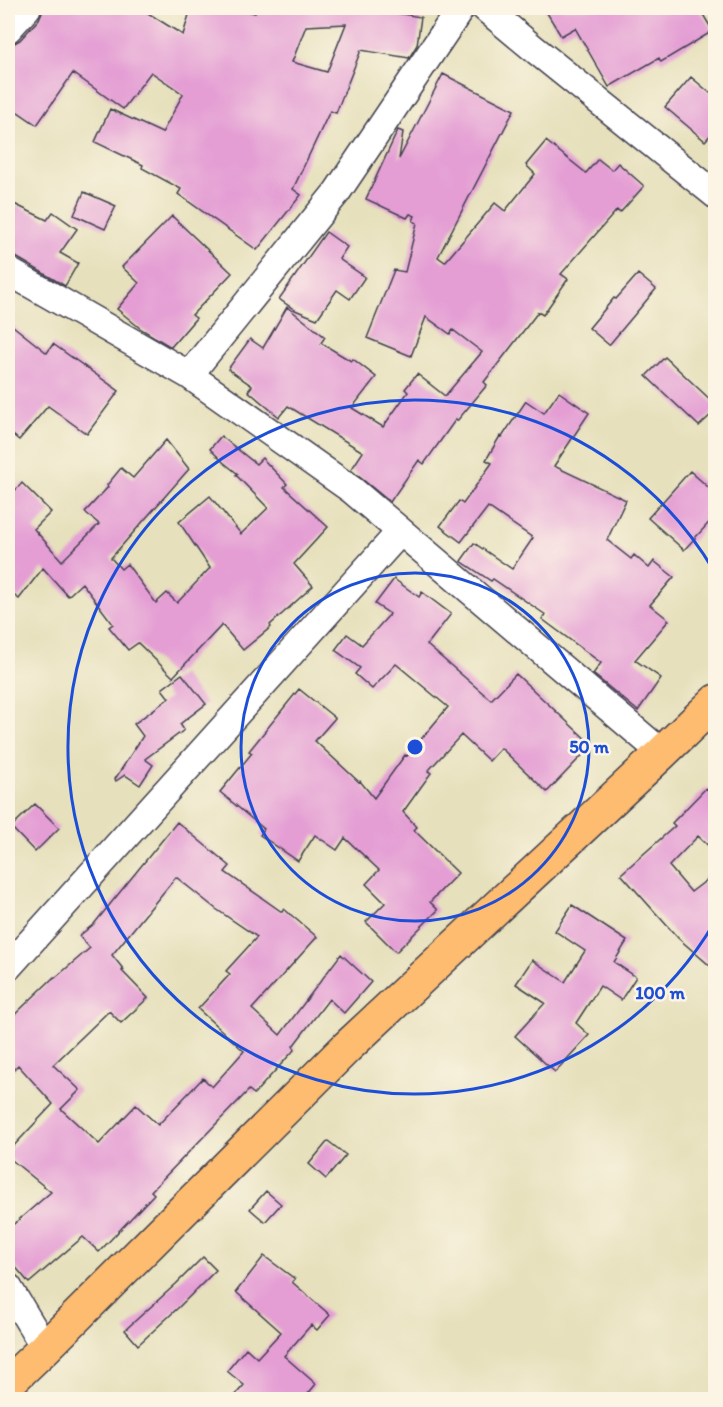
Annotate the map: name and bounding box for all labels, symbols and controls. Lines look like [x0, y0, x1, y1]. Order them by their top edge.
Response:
text: 50 m [569, 736, 610, 758]
centre of rings [405, 737, 425, 757]
text: 100 m [635, 982, 686, 1004]

